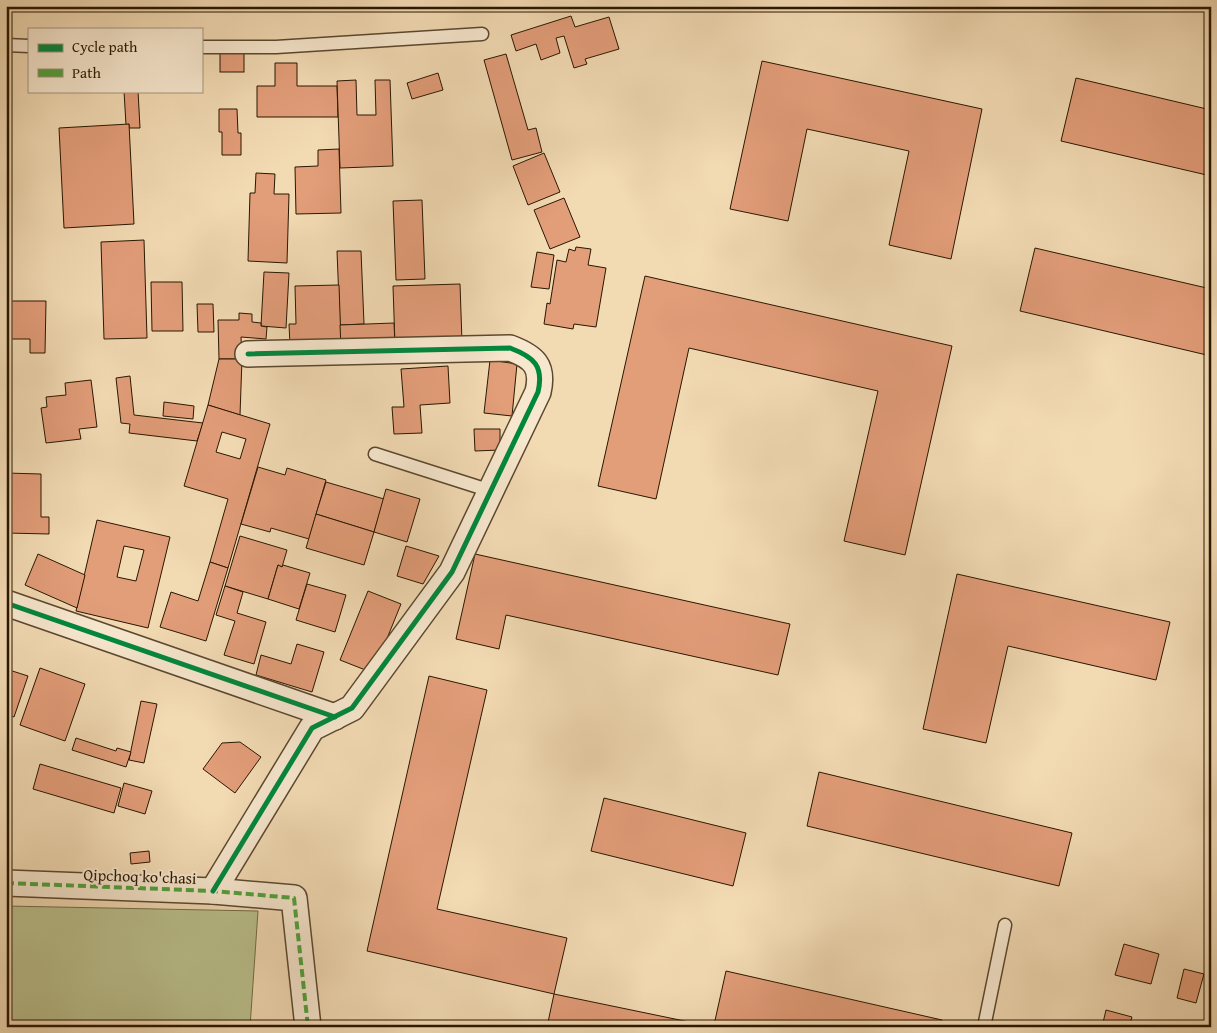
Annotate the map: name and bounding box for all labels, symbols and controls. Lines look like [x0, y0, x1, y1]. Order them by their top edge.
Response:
legend [28, 28, 202, 92]
text: Cycle path [72, 36, 138, 57]
text: Path [72, 62, 101, 83]
street label: Qipchoq ko'chasi [83, 862, 197, 890]

